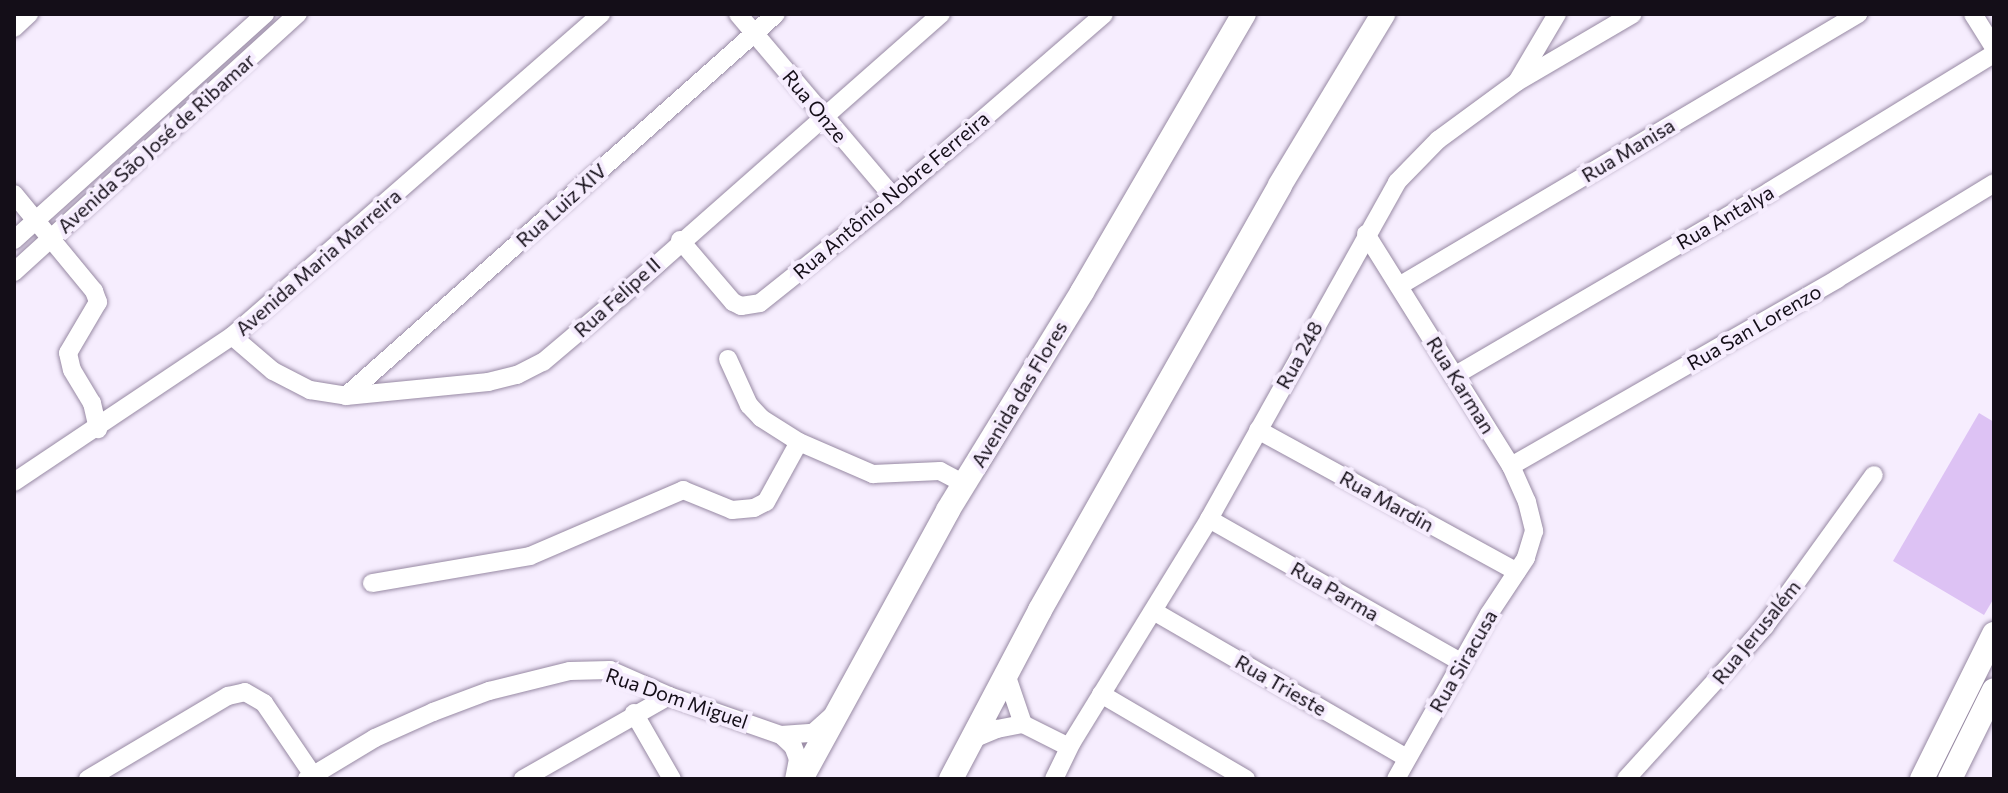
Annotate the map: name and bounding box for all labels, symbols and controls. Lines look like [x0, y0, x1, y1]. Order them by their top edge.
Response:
street label: Avenida São José de Ribamar [52, 48, 260, 238]
street label: Rua Onze [778, 65, 852, 147]
street label: Rua Antônio Nobre Ferreira [788, 106, 994, 284]
street label: Rua Manisa [1577, 113, 1679, 187]
street label: Rua Luiz XIV [511, 158, 611, 252]
street label: Rua Antalya [1672, 180, 1778, 254]
street label: Avenida Maria Marreira [230, 183, 406, 341]
street label: Rua Felipe II [569, 252, 665, 342]
street label: Rua San Lorenzo [1683, 279, 1825, 375]
street label: Avenida das Flores [966, 316, 1072, 472]
street label: Rua 248 [1271, 317, 1327, 393]
street label: Rua Karman [1422, 332, 1500, 438]
street label: Rua Mardin [1336, 465, 1438, 537]
street label: Rua Parma [1287, 556, 1383, 626]
street label: Rua Jerusalém [1707, 575, 1805, 689]
street label: Rua Siracusa [1424, 605, 1502, 717]
street label: Rua Trieste [1231, 649, 1331, 721]
street label: Rua Dom Miguel [603, 662, 751, 734]

